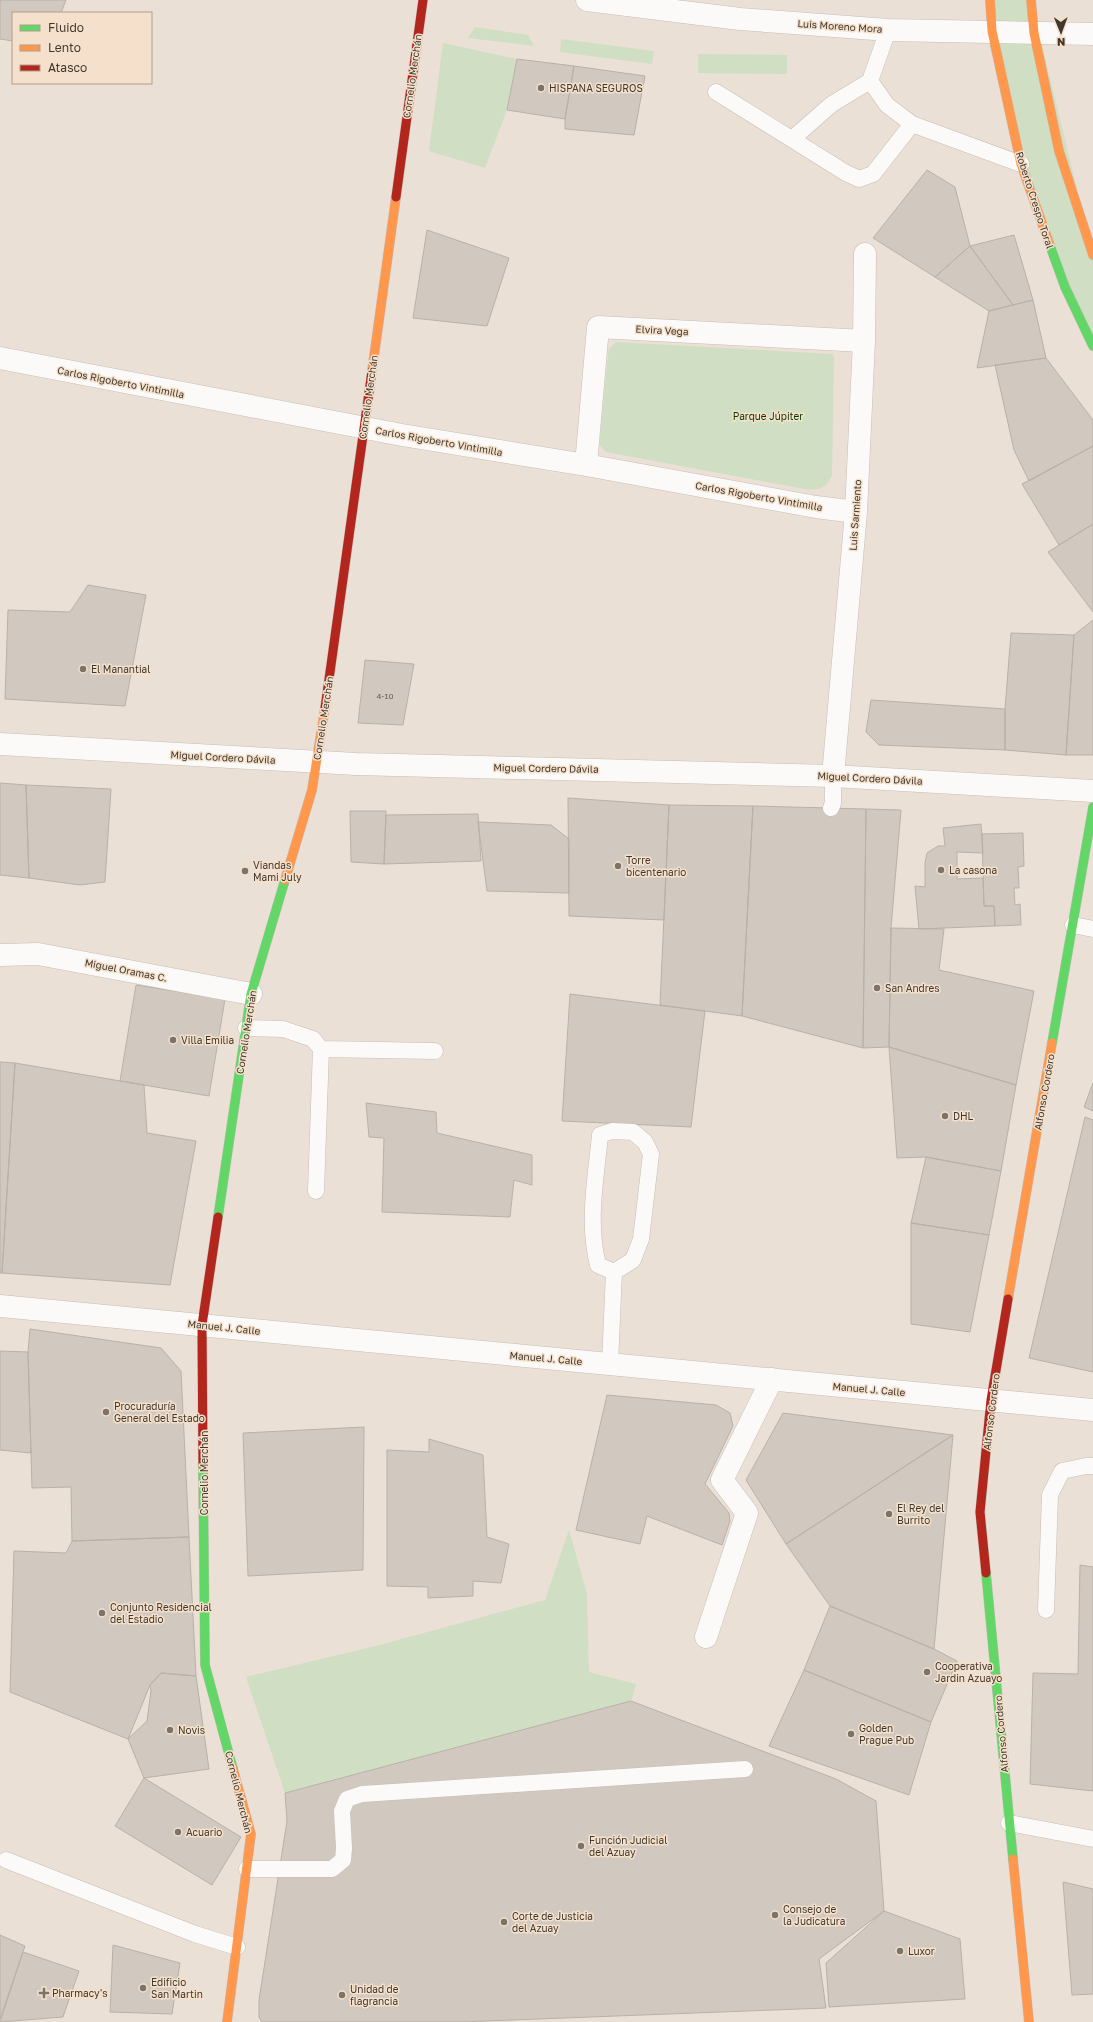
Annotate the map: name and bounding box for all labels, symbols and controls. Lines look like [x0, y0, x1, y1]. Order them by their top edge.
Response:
legend [12, 12, 152, 84]
north arrow [1041, 12, 1081, 52]
street label: Luis Moreno Mora [797, 17, 883, 35]
text: Fluido [48, 20, 84, 35]
street label: Cornelio Merchán [400, 33, 424, 119]
text: N [1057, 36, 1065, 49]
text: Lento [48, 40, 81, 55]
text: Atasco [48, 60, 87, 75]
place label: HISPANA SEGUROS [549, 82, 643, 94]
marker: HISPANA SEGUROS [536, 83, 546, 93]
street label: Roberto Crespo Toral [1014, 150, 1056, 250]
street label: Elvira Vega [635, 323, 689, 337]
street label: Cornelio Merchán [356, 354, 380, 440]
street label: Carlos Rigoberto Vintimilla [56, 364, 186, 400]
park label: Parque Júpiter [733, 410, 803, 422]
street label: Carlos Rigoberto Vintimilla [374, 424, 504, 458]
street label: Carlos Rigoberto Vintimilla [694, 479, 824, 513]
street label: Luis Sarmiento [847, 479, 863, 551]
place label: El Manantial [91, 663, 150, 675]
marker: El Manantial [78, 664, 88, 674]
street label: Cornelio Merchán [310, 675, 336, 761]
house number: 4-10 [377, 691, 393, 701]
street label: Miguel Cordero Dávila [170, 748, 276, 766]
street label: Miguel Cordero Dávila [493, 761, 599, 775]
street label: Miguel Cordero Dávila [817, 769, 923, 787]
place label: Torre bicentenario [626, 854, 686, 878]
place label: Viandas Mami July [253, 859, 302, 883]
marker: Torre bicentenario [613, 861, 623, 871]
place label: La casona [949, 864, 997, 876]
marker: La casona [936, 865, 946, 875]
marker: Viandas Mami July [240, 866, 250, 876]
street label: Miguel Oramas C. [84, 956, 168, 984]
place label: San Andres [885, 982, 940, 994]
marker: San Andres [872, 983, 882, 993]
street label: Cornelio Merchán [233, 989, 259, 1075]
place label: Villa Emilia [181, 1034, 234, 1046]
marker: Villa Emilia [168, 1035, 178, 1045]
street label: Alfonso Cordero [1031, 1053, 1057, 1131]
place label: DHL [953, 1110, 974, 1122]
marker: DHL [940, 1111, 950, 1121]
street label: Manuel J. Calle [187, 1317, 261, 1337]
street label: Manuel J. Calle [509, 1349, 583, 1367]
street label: Alfonso Cordero [980, 1373, 1002, 1451]
street label: Manuel J. Calle [832, 1380, 906, 1398]
place label: Procuraduría General del Estado [114, 1400, 205, 1424]
marker: Procuraduría General del Estado [101, 1407, 111, 1417]
street label: Cornelio Merchán [198, 1431, 210, 1515]
place label: El Rey del Burrito [897, 1502, 944, 1526]
marker: El Rey del Burrito [884, 1509, 894, 1519]
place label: Conjunto Residencial del Estadio [110, 1601, 212, 1625]
marker: Conjunto Residencial del Estadio [97, 1608, 107, 1618]
place label: Cooperativa Jardin Azuayo [935, 1660, 1002, 1684]
marker: Cooperativa Jardin Azuayo [922, 1667, 932, 1677]
street label: Alfonso Cordero [992, 1695, 1010, 1773]
place label: Golden Prague Pub [859, 1722, 914, 1746]
place label: Novis [178, 1724, 205, 1736]
marker: Novis [165, 1725, 175, 1735]
marker: Golden Prague Pub [846, 1729, 856, 1739]
street label: Cornelio Merchán [223, 1749, 255, 1835]
place label: Acuario [186, 1826, 222, 1838]
marker: Acuario [173, 1827, 183, 1837]
place label: Función Judicial del Azuay [589, 1834, 667, 1858]
marker: Función Judicial del Azuay [576, 1841, 586, 1851]
place label: Consejo de la Judicatura [783, 1903, 845, 1927]
place label: Corte de Justicia del Azuay [512, 1910, 593, 1934]
marker: Consejo de la Judicatura [770, 1910, 780, 1920]
marker: Corte de Justicia del Azuay [499, 1917, 509, 1927]
place label: Luxor [908, 1945, 935, 1957]
marker: Luxor [895, 1946, 905, 1956]
place label: Edificio San Martin [151, 1976, 203, 2000]
marker: Edificio San Martin [138, 1983, 148, 1993]
place label: Unidad de flagrancia [350, 1983, 399, 2007]
place label: Pharmacy's [52, 1987, 108, 1999]
marker: Pharmacy's [39, 1988, 49, 1998]
marker: Unidad de flagrancia [337, 1990, 347, 2000]

